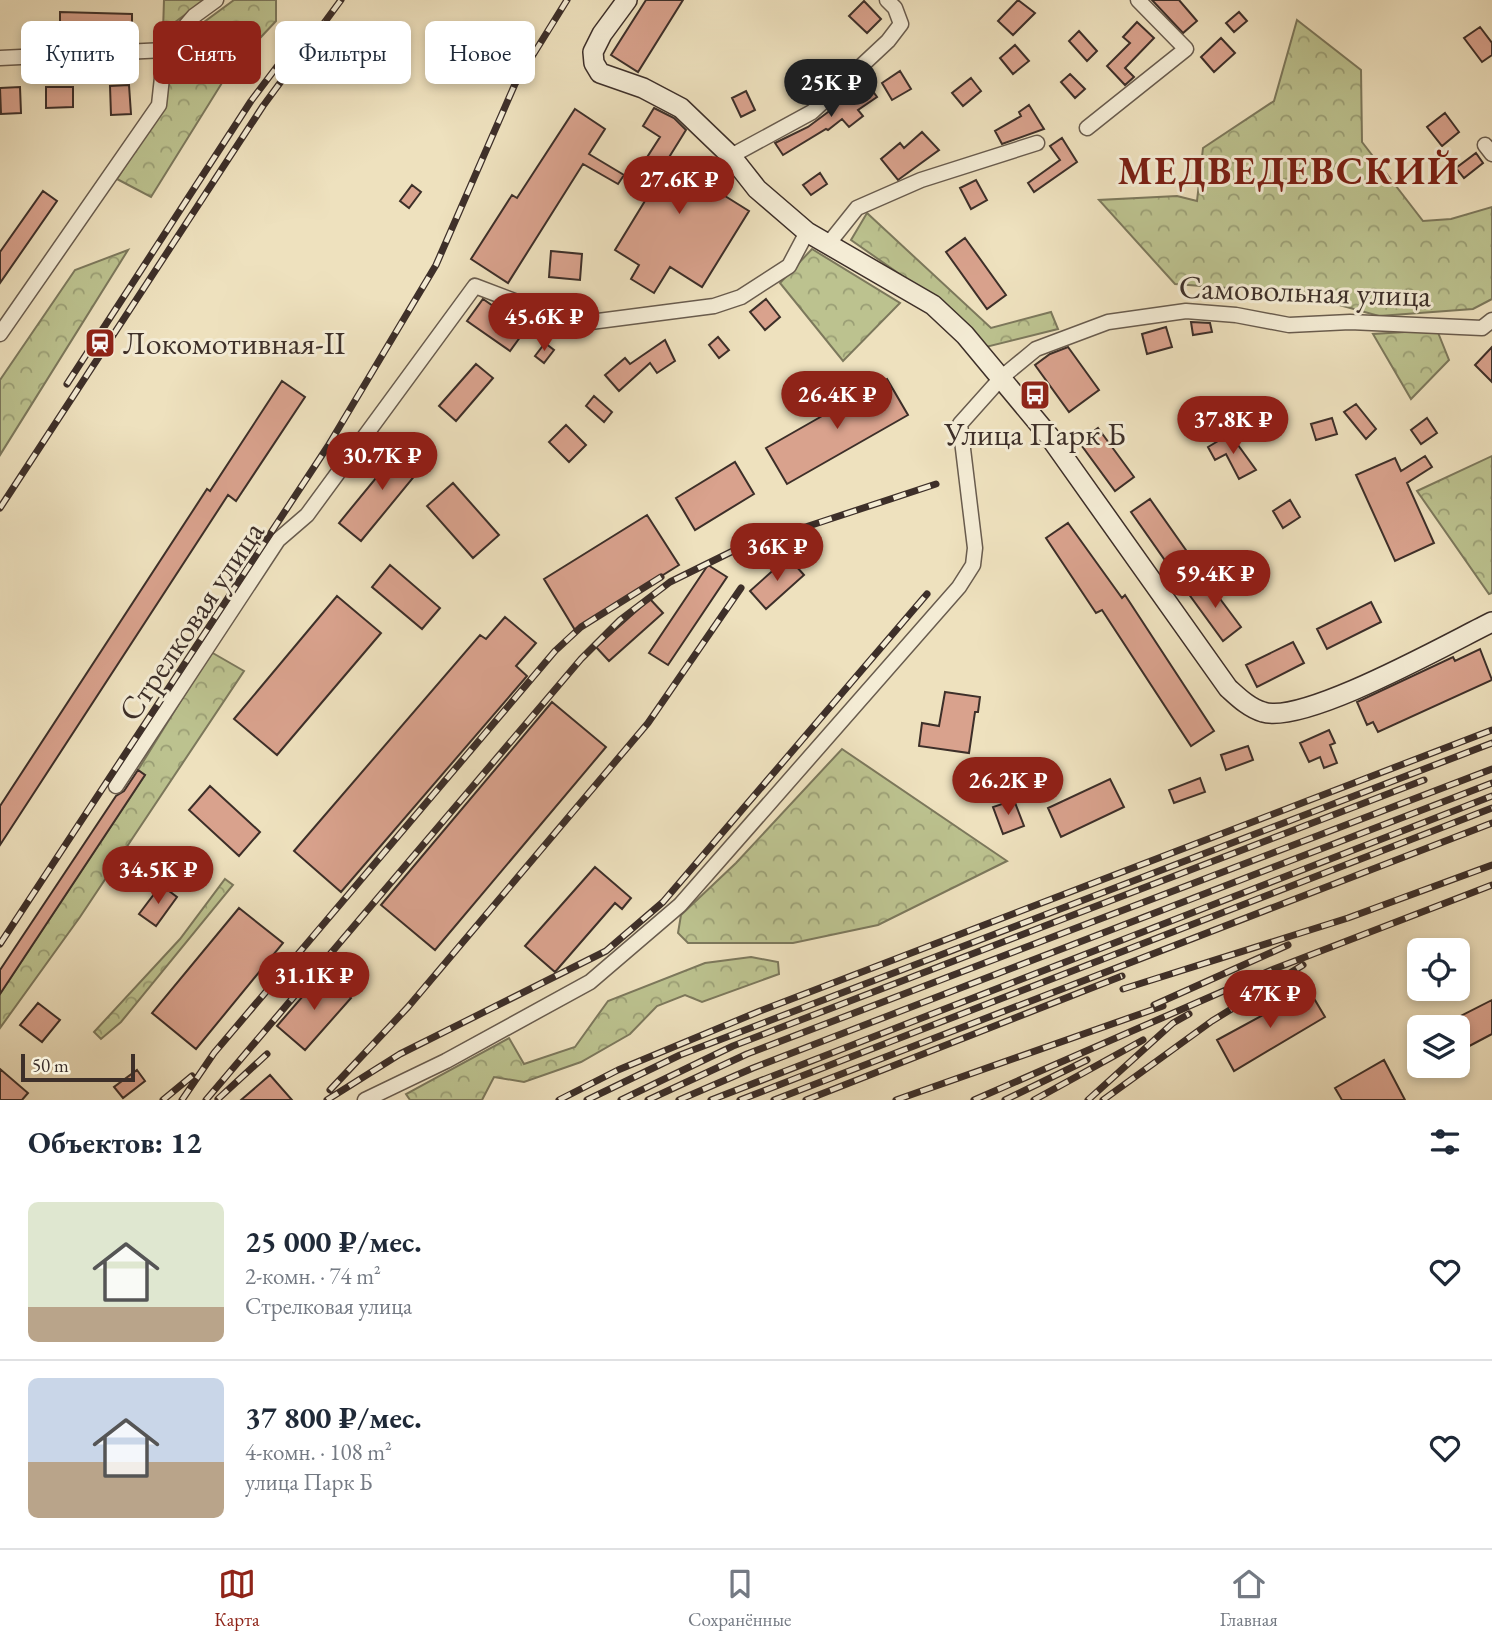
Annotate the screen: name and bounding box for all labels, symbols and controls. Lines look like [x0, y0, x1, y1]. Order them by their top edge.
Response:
chip: Купить [21, 21, 139, 84]
chip: Снять [153, 21, 261, 84]
chip: Фильтры [275, 21, 411, 84]
chip: Новое [425, 21, 535, 84]
pin: 25K ₽ [782, 60, 880, 119]
text: 25K ₽ [800, 67, 862, 97]
district label: МЕДВЕДЕВСКИЙ [1117, 146, 1461, 195]
pin: 27.6K ₽ [614, 156, 744, 216]
text: 27.6K ₽ [639, 164, 719, 194]
street label: Самовольная улица [1178, 266, 1432, 316]
pin: 45.6K ₽ [479, 294, 609, 353]
text: 45.6K ₽ [504, 301, 584, 331]
place label: Локомотивная-II [123, 322, 346, 364]
station icon: Локомотивная-II [83, 326, 117, 360]
pin: 26.4K ₽ [772, 372, 902, 431]
bus stop icon: Улица Парк Б [1018, 378, 1052, 412]
text: 26.4K ₽ [797, 379, 877, 409]
pin: 37.8K ₽ [1168, 396, 1298, 456]
text: 37.8K ₽ [1193, 404, 1273, 434]
place label: Улица Парк Б [943, 413, 1126, 455]
pin: 30.7K ₽ [317, 433, 447, 492]
text: 30.7K ₽ [342, 440, 422, 470]
street label: Стрелковая улица [109, 513, 274, 729]
pin: 36K ₽ [728, 524, 826, 583]
text: 36K ₽ [746, 531, 808, 561]
pin: 59.4K ₽ [1150, 550, 1280, 610]
text: 59.4K ₽ [1175, 558, 1255, 588]
pin: 26.2K ₽ [943, 758, 1073, 817]
text: 26.2K ₽ [968, 765, 1048, 795]
pin: 34.5K ₽ [93, 846, 223, 906]
text: 34.5K ₽ [118, 854, 198, 884]
map controls [1407, 938, 1470, 1078]
button: locate [1407, 938, 1470, 1001]
pin: 31.1K ₽ [249, 953, 379, 1012]
text: 31.1K ₽ [274, 960, 354, 990]
pin: 47K ₽ [1221, 970, 1319, 1030]
text: 47K ₽ [1239, 978, 1301, 1008]
button: layers [1407, 1015, 1470, 1078]
scale bar [21, 1051, 135, 1083]
text: 50 m [32, 1053, 69, 1078]
text: Объектов: 12 [28, 1123, 202, 1162]
icon: filters [1426, 1123, 1464, 1161]
text: 25 000 ₽/мес. [245, 1222, 422, 1261]
icon: home [84, 1230, 168, 1314]
icon: heart [1426, 1253, 1464, 1291]
text: 2-комн. · 74 m² [245, 1261, 381, 1291]
text: Стрелковая улица [245, 1291, 412, 1321]
text: 37 800 ₽/мес. [245, 1398, 422, 1437]
icon: home [84, 1406, 168, 1490]
icon: heart [1426, 1429, 1464, 1467]
text: 4-комн. · 108 m² [245, 1437, 392, 1467]
text: улица Парк Б [245, 1467, 373, 1497]
tab: Карта [214, 1565, 260, 1632]
tab: Сохранённые [688, 1565, 792, 1632]
tab: Главная [1220, 1565, 1278, 1632]

